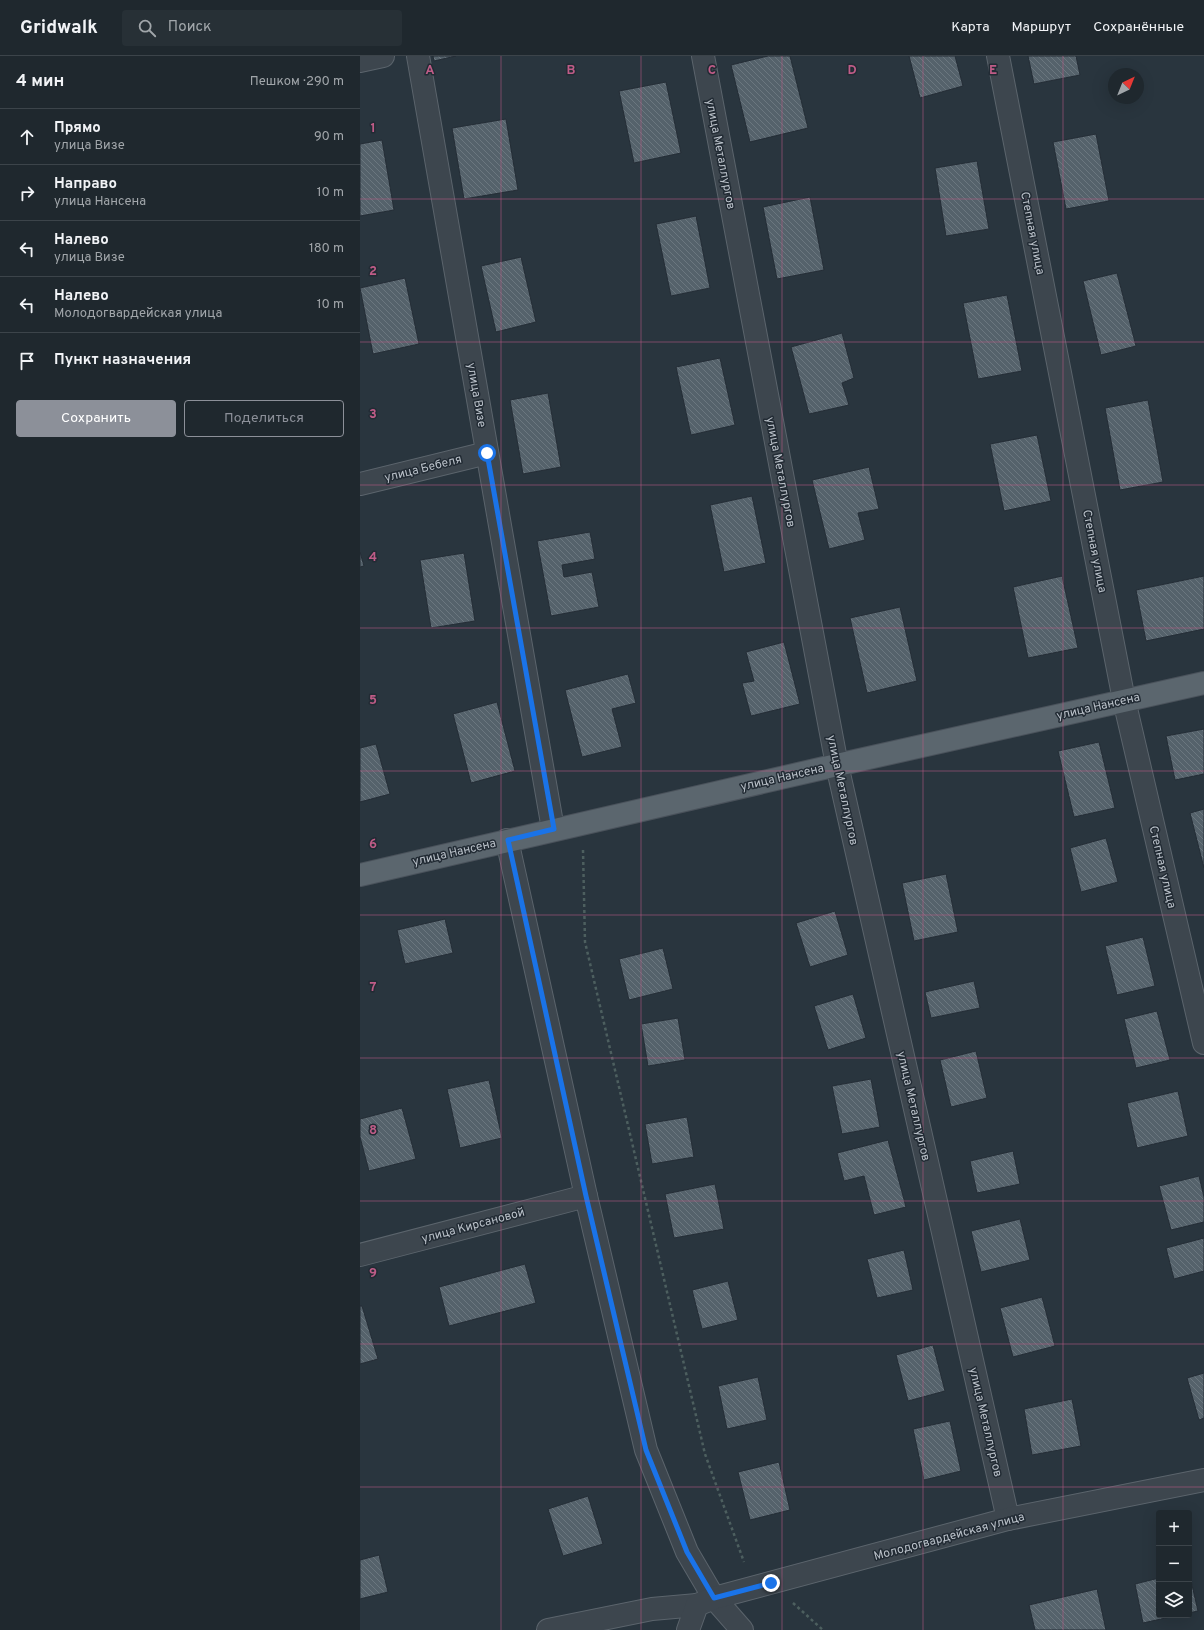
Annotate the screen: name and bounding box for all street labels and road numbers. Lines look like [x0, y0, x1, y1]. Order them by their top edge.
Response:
street label: улица Металлургов [701, 98, 739, 211]
street label: Степная улица [1016, 190, 1048, 276]
street label: улица Визе [462, 362, 490, 429]
street label: улица Металлургов [761, 416, 799, 529]
street label: улица Бебеля [383, 452, 464, 486]
street label: Степная улица [1078, 508, 1110, 594]
street label: улица Нансена [1055, 690, 1141, 724]
street label: улица Металлургов [823, 734, 862, 847]
street label: улица Нансена [739, 761, 825, 795]
street label: Степная улица [1145, 824, 1179, 910]
street label: улица Нансена [411, 836, 497, 870]
street label: улица Металлургов [893, 1050, 933, 1163]
street label: улица Кирсановой [420, 1204, 527, 1247]
street label: улица Металлургов [965, 1366, 1005, 1479]
street label: Молодогвардейская улица [872, 1509, 1026, 1565]

